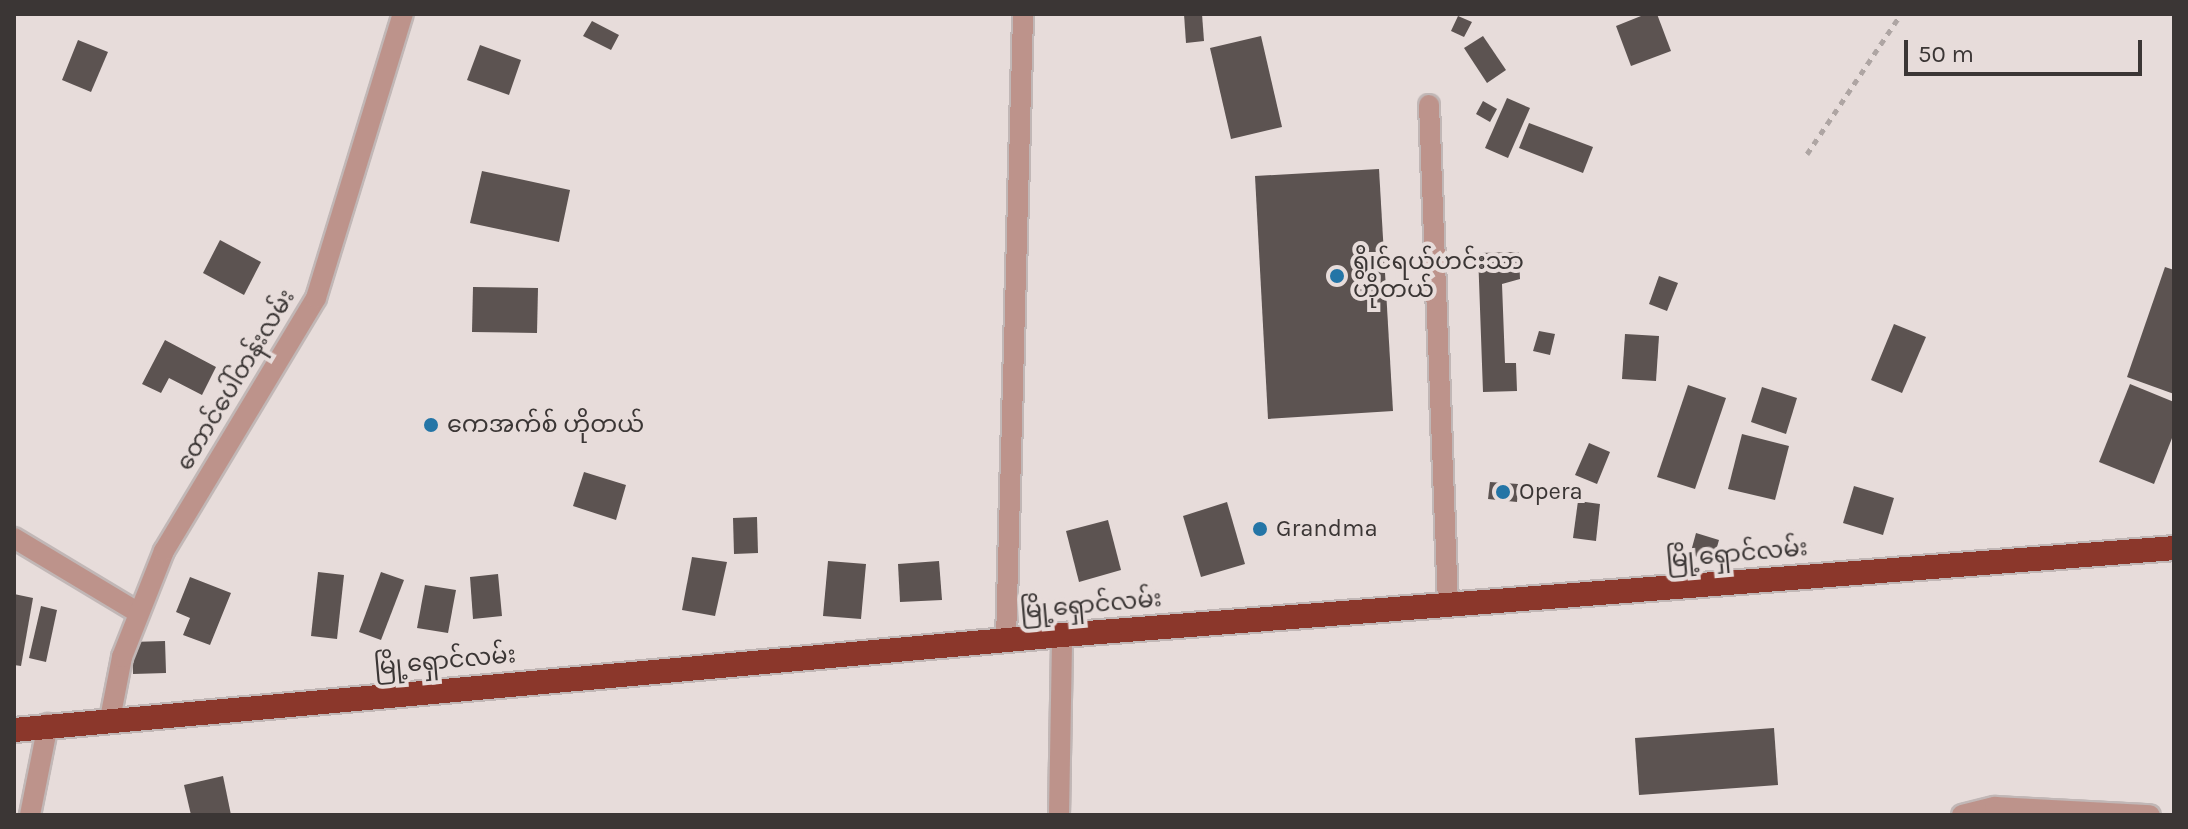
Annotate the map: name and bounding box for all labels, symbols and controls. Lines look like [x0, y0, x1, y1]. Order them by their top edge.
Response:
scale bar [1908, 24, 2146, 74]
text: 50 m [1918, 40, 1974, 68]
place label: ရွိုင်ရယ်ဟင်းသာ ဟိုတယ် [1353, 248, 1524, 304]
marker: ရွိုင်ရယ်ဟင်းသာ ဟိုတယ် [1328, 267, 1346, 285]
street label: တောင်ပေါ်တန်းလမ်း [171, 284, 301, 476]
place label: ကေအက်စ် ဟိုတယ် [447, 411, 644, 439]
marker: ကေအက်စ် ဟိုတယ် [422, 416, 440, 434]
place label: Opera [1519, 478, 1583, 506]
marker: Opera [1494, 483, 1512, 501]
place label: Grandma [1276, 515, 1378, 543]
marker: Grandma [1251, 520, 1269, 538]
street label: မြို့ရှောင်လမ်း [1665, 533, 1809, 575]
street label: မြို့ရှောင်လမ်း [1019, 584, 1163, 626]
street label: မြို့ရှောင်လမ်း [373, 640, 517, 682]

